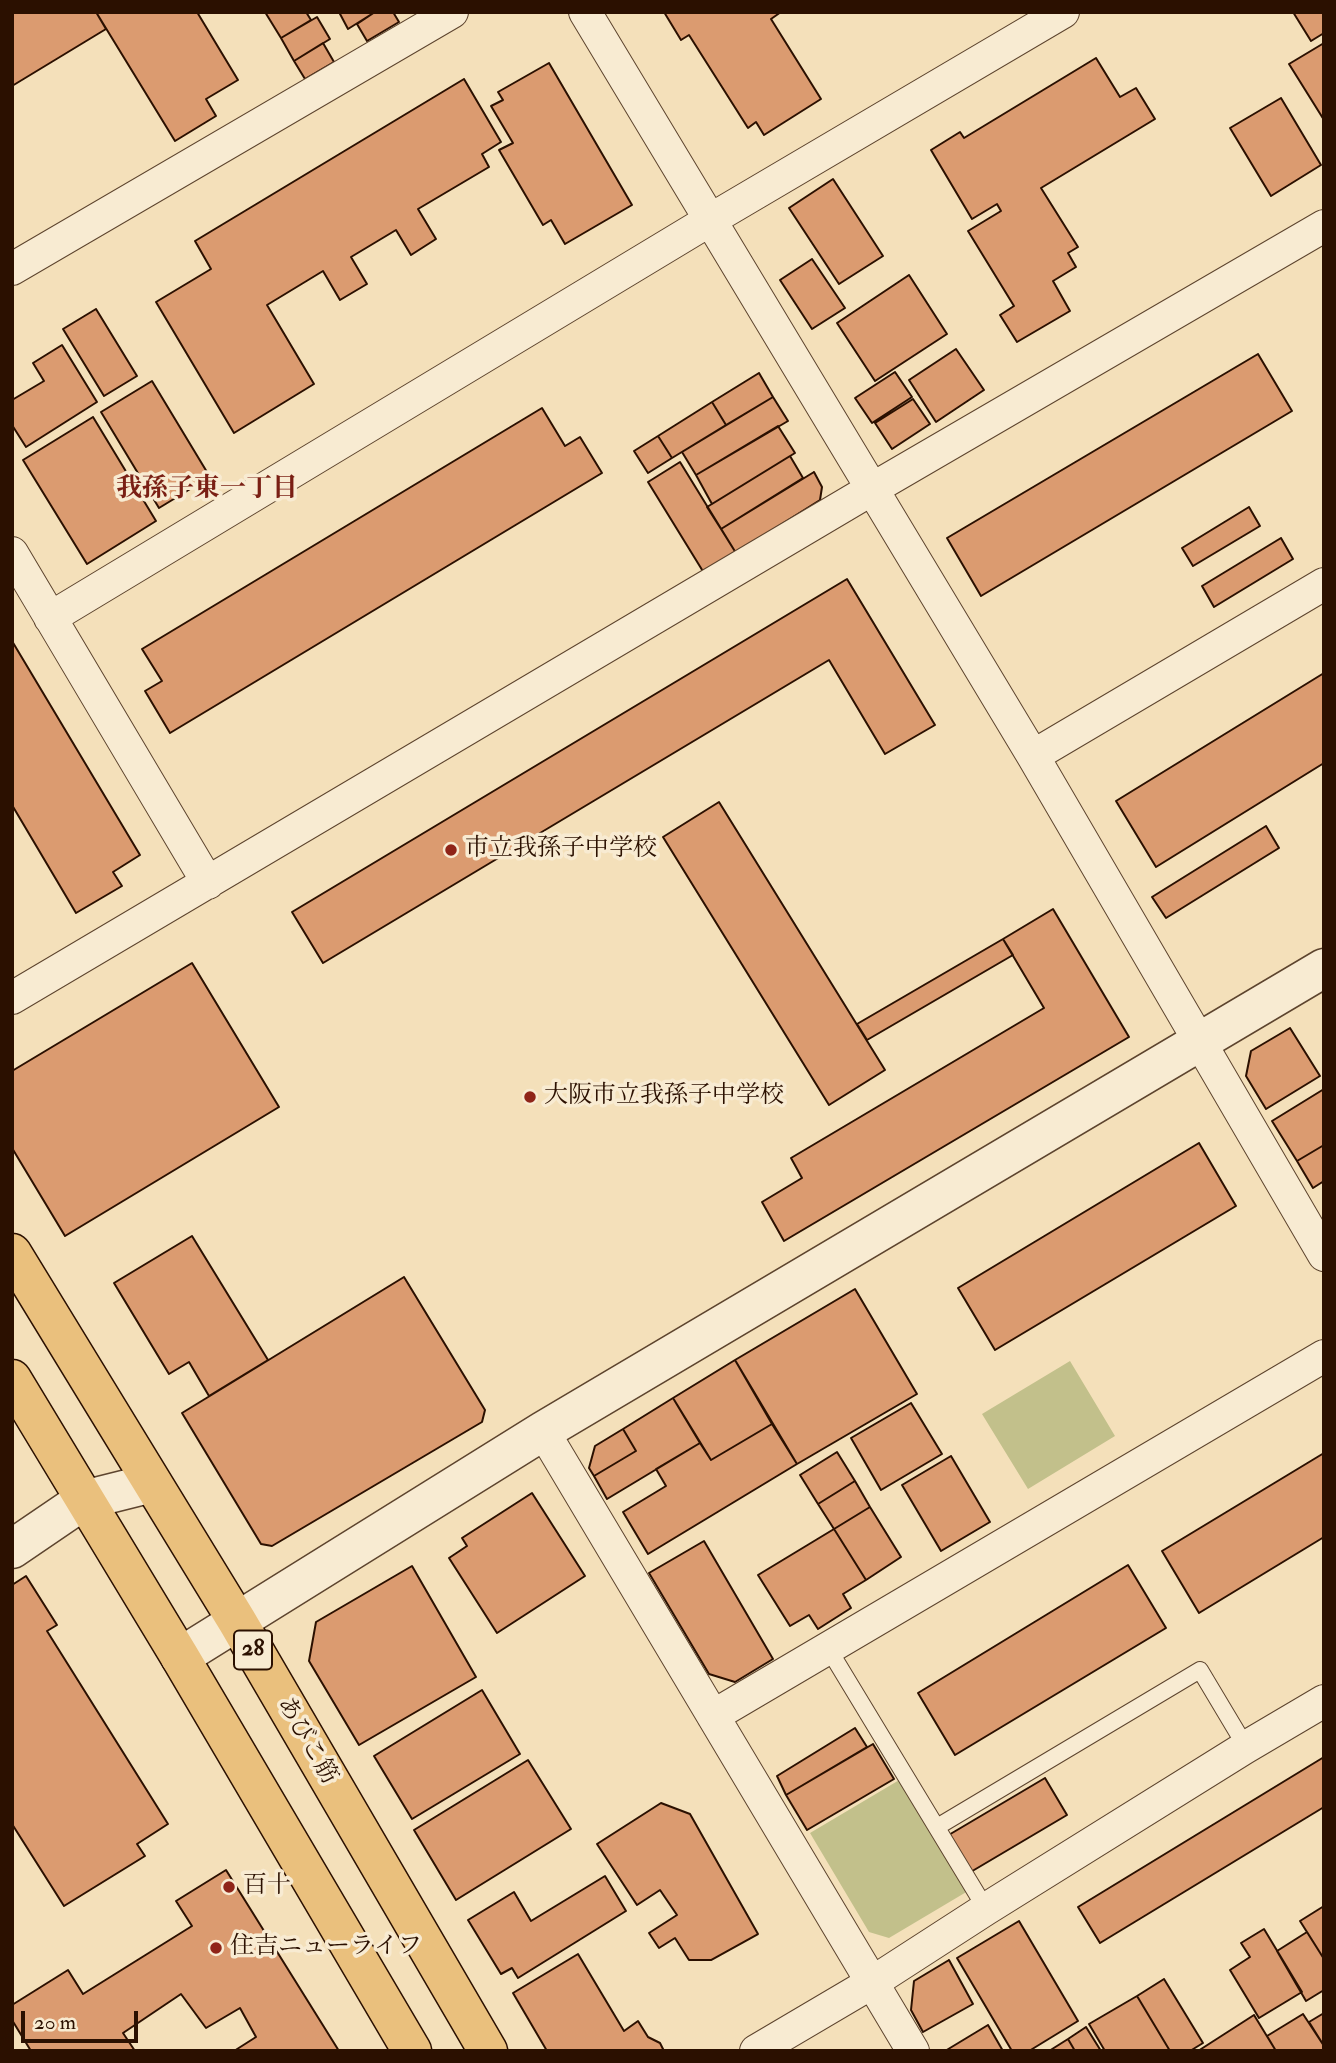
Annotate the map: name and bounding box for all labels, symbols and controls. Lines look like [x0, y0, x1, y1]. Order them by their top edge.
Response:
district label: 我孫子東一丁目 [116, 474, 298, 506]
place label: 市立我孫子中学校 [465, 836, 657, 864]
marker: 市立我孫子中学校 [443, 842, 459, 858]
place label: 大阪市立我孫子中学校 [544, 1083, 784, 1111]
marker: 大阪市立我孫子中学校 [522, 1089, 538, 1105]
road number: 28 [234, 1630, 272, 1670]
street label: あびこ筋 [270, 1692, 342, 1790]
place label: 百十 [243, 1873, 291, 1901]
marker: 百十 [221, 1879, 237, 1895]
place label: 住吉ニューライフ [230, 1934, 422, 1962]
marker: 住吉ニューライフ [208, 1940, 224, 1956]
scale bar [24, 1996, 142, 2040]
text: 20 m [34, 2009, 76, 2036]

